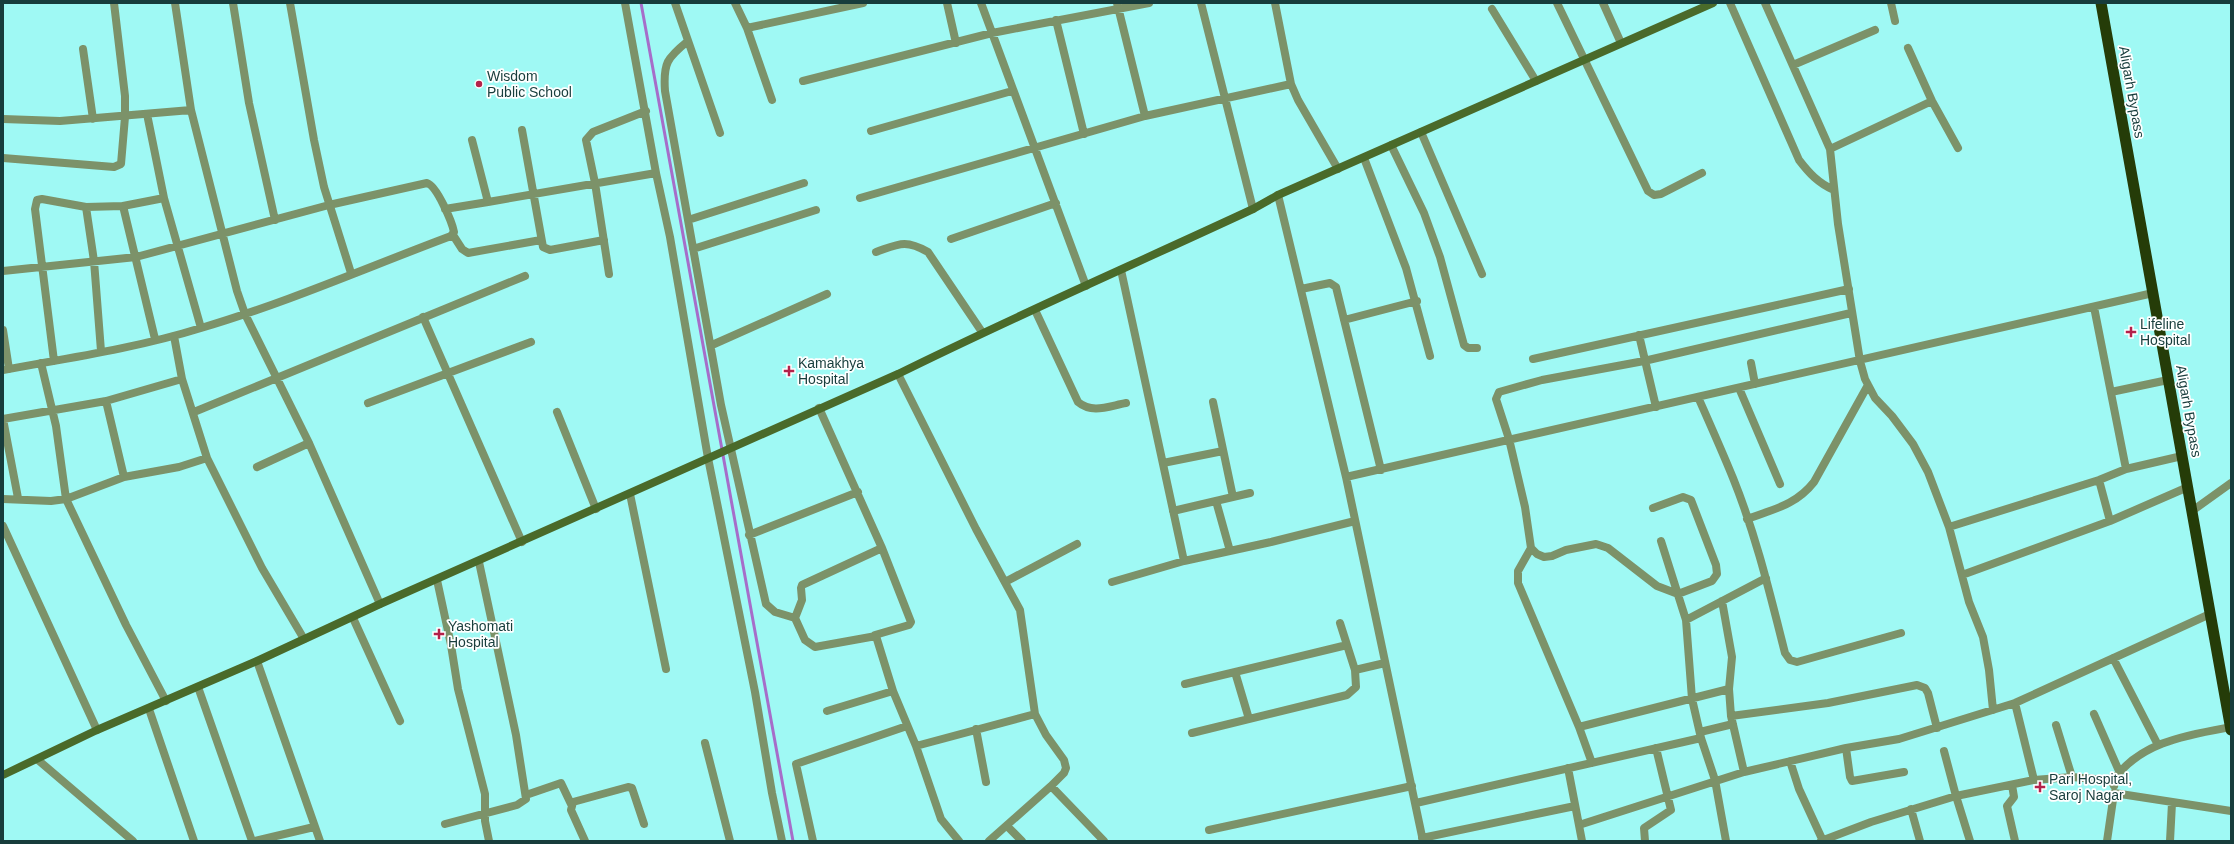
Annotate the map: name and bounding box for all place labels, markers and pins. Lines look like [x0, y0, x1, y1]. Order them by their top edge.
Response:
place label: Wisdom Public School [487, 68, 572, 100]
marker: Wisdom Public School [474, 79, 484, 89]
place label: Lifeline Hospital [2140, 316, 2191, 348]
marker: Lifeline Hospital [2125, 326, 2137, 338]
place label: Kamakhya Hospital [798, 355, 864, 387]
marker: Kamakhya Hospital [783, 365, 795, 377]
place label: Yashomati Hospital [448, 618, 513, 650]
marker: Yashomati Hospital [433, 628, 445, 640]
place label: Pari Hospital, Saroj Nagar [2049, 771, 2132, 803]
marker: Pari Hospital, Saroj Nagar [2034, 781, 2046, 793]

